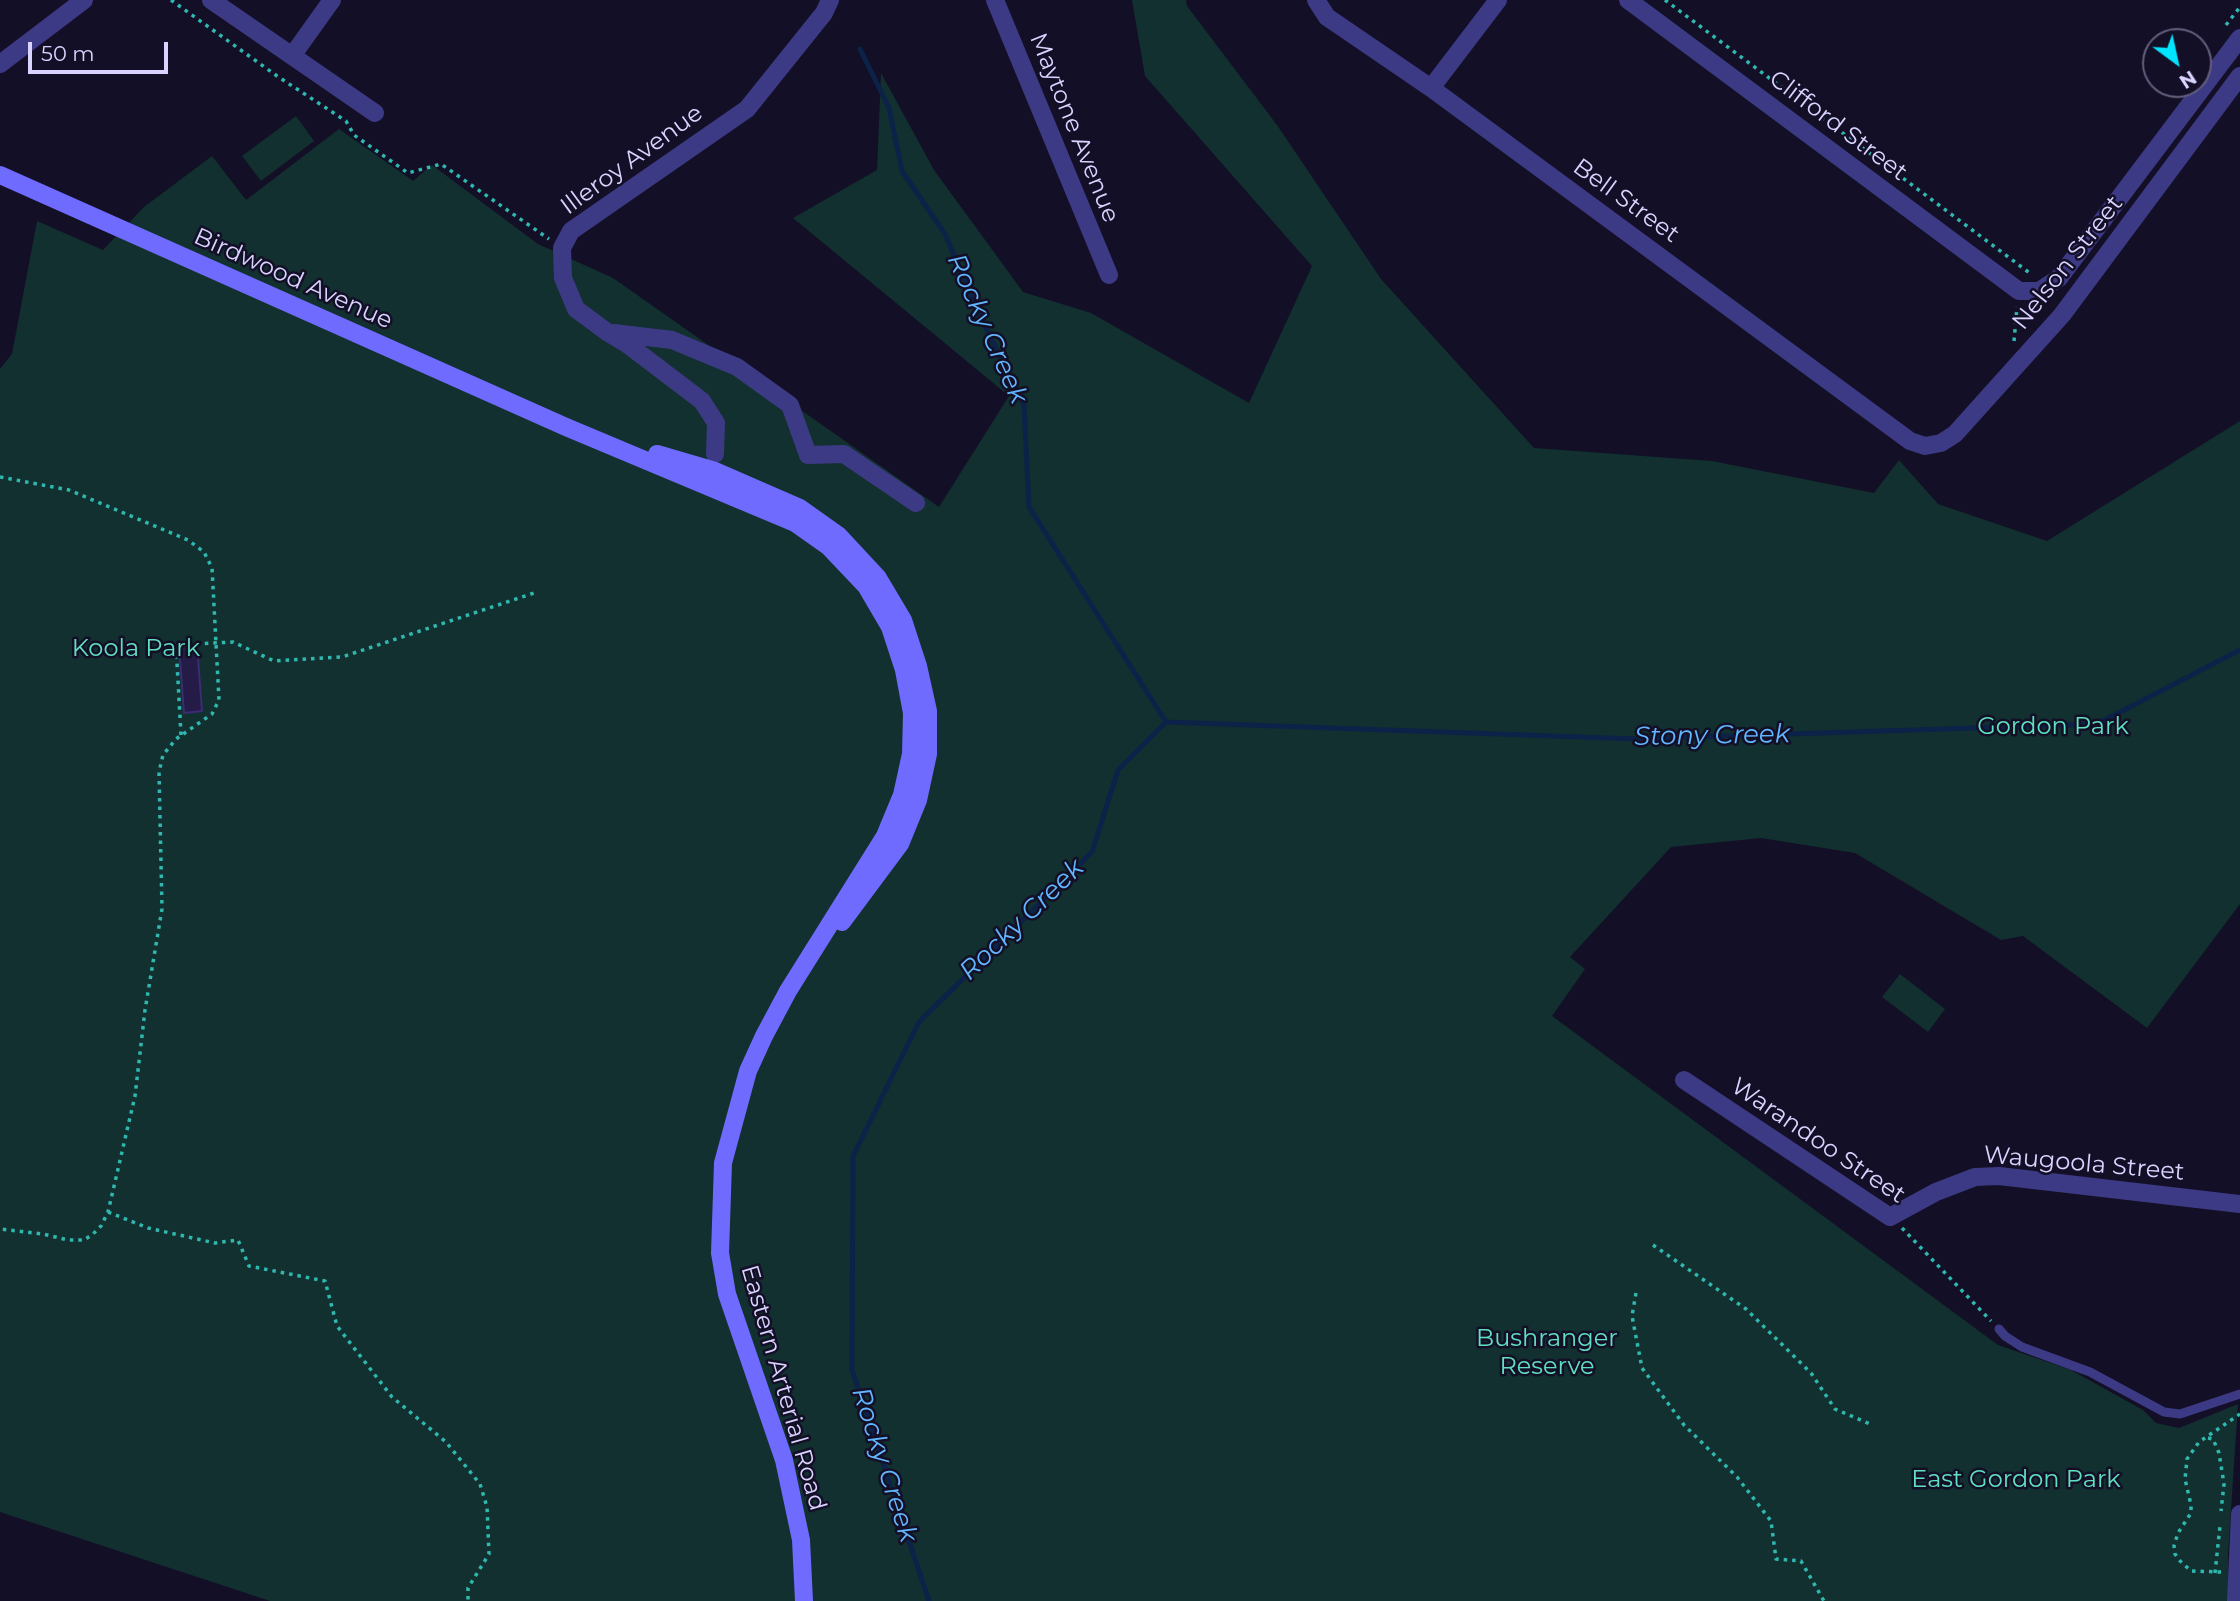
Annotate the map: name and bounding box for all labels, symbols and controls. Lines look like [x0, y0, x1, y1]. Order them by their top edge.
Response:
scale bar [32, 28, 172, 72]
north arrow [2142, 28, 2212, 98]
street label: Maytone Avenue [1023, 29, 1125, 227]
text: 50 m [41, 41, 95, 66]
street label: Clifford Street [1763, 65, 1913, 187]
text: N [2175, 66, 2200, 93]
street label: Illeroy Avenue [555, 99, 709, 221]
street label: Bell Street [1567, 153, 1685, 249]
street label: Nelson Street [2007, 190, 2129, 336]
street label: Birdwood Avenue [189, 222, 397, 336]
water label: Rocky Creek [940, 249, 1034, 409]
park label: Koola Park [72, 635, 200, 663]
park label: Gordon Park [1977, 713, 2129, 741]
water label: Stony Creek [1634, 719, 1790, 753]
water label: Rocky Creek [953, 853, 1091, 987]
street label: Warandoo Street [1725, 1072, 1911, 1210]
street label: Waugoola Street [1982, 1141, 2186, 1187]
street label: Eastern Arterial Road [734, 1262, 832, 1514]
park label: Bushranger Reserve [1476, 1325, 1618, 1381]
water label: Rocky Creek [844, 1384, 924, 1546]
park label: East Gordon Park [1911, 1466, 2121, 1494]

